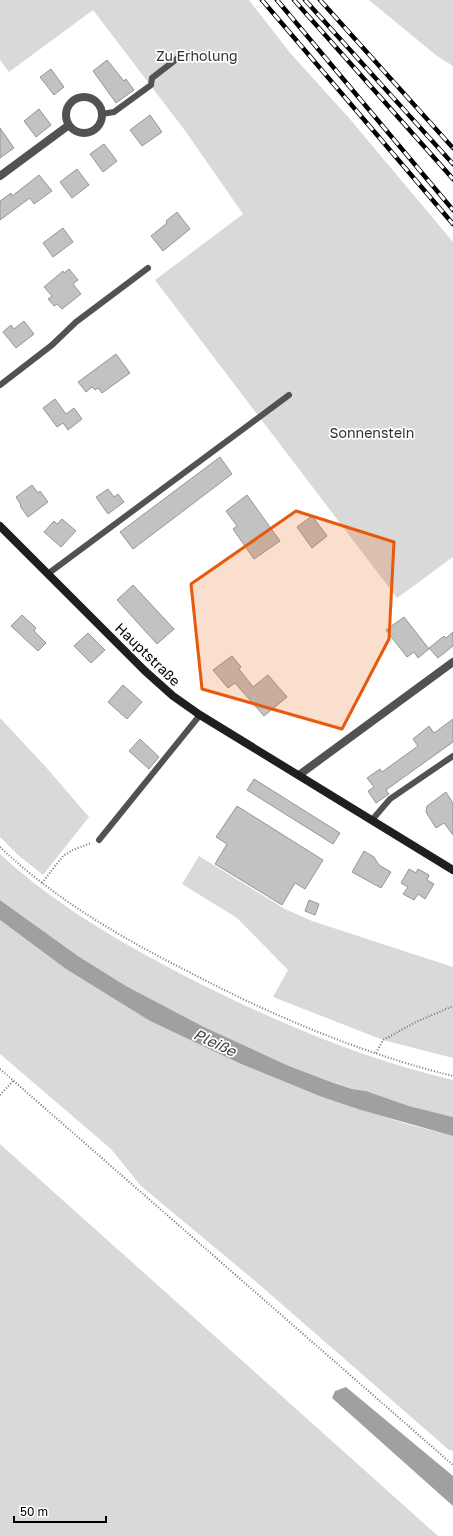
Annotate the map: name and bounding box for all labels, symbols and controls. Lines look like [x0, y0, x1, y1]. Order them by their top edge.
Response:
park label: Zu Erholung [156, 47, 238, 64]
park label: Sonnenstein [330, 424, 414, 441]
street label: Hauptstraße [112, 619, 184, 689]
water label: Pleiße [191, 1024, 240, 1060]
scale bar [14, 1498, 106, 1524]
text: 50 m [20, 1504, 48, 1519]

